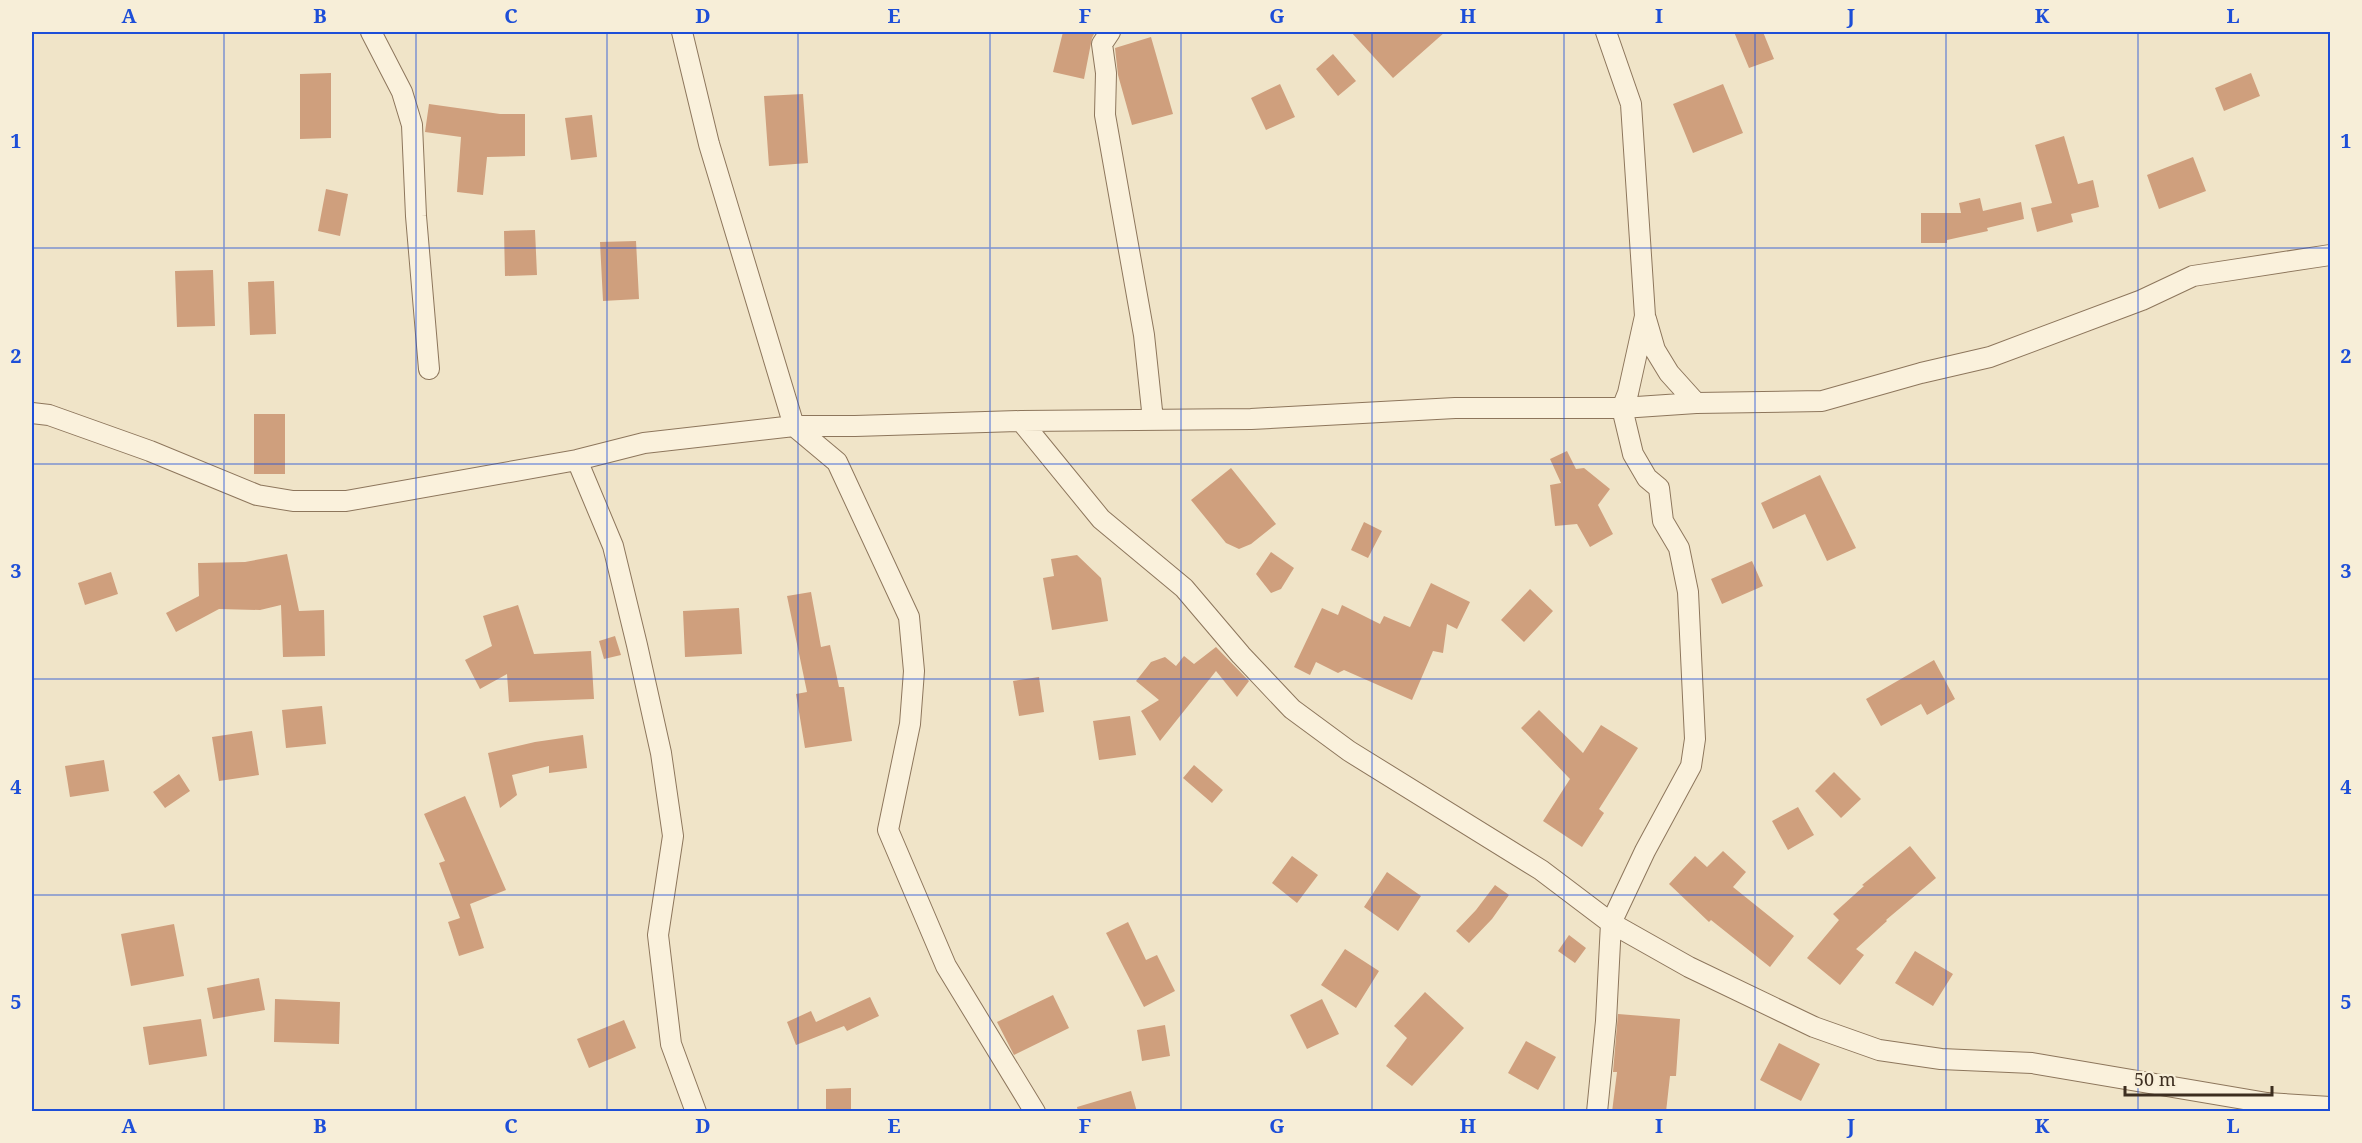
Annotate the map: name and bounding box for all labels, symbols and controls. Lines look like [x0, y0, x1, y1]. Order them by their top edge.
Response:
text: A [121, 2, 137, 29]
text: B [313, 2, 327, 29]
text: C [504, 2, 518, 29]
text: D [695, 2, 711, 29]
text: E [887, 2, 901, 29]
text: F [1079, 2, 1091, 29]
text: G [1269, 2, 1285, 29]
text: H [1460, 2, 1476, 29]
text: I [1655, 2, 1663, 29]
text: J [1846, 2, 1855, 29]
text: K [2035, 2, 2050, 29]
text: L [2226, 2, 2240, 29]
text: 1 [10, 127, 22, 154]
text: 1 [2340, 127, 2352, 154]
text: 2 [10, 342, 22, 369]
text: 2 [2340, 342, 2352, 369]
text: 3 [10, 557, 22, 584]
text: 3 [2340, 557, 2352, 584]
text: 4 [10, 773, 22, 800]
text: 4 [2340, 773, 2352, 800]
text: 5 [10, 988, 22, 1015]
text: 5 [2340, 988, 2352, 1015]
scale bar [2125, 1059, 2272, 1097]
text: 50 m [2134, 1067, 2176, 1091]
text: A [121, 1112, 137, 1139]
text: B [313, 1112, 327, 1139]
text: C [504, 1112, 518, 1139]
text: D [695, 1112, 711, 1139]
text: E [887, 1112, 901, 1139]
text: F [1079, 1112, 1091, 1139]
text: G [1269, 1112, 1285, 1139]
text: H [1460, 1112, 1476, 1139]
text: I [1655, 1112, 1663, 1139]
text: J [1846, 1112, 1855, 1139]
text: K [2035, 1112, 2050, 1139]
text: L [2226, 1112, 2240, 1139]

